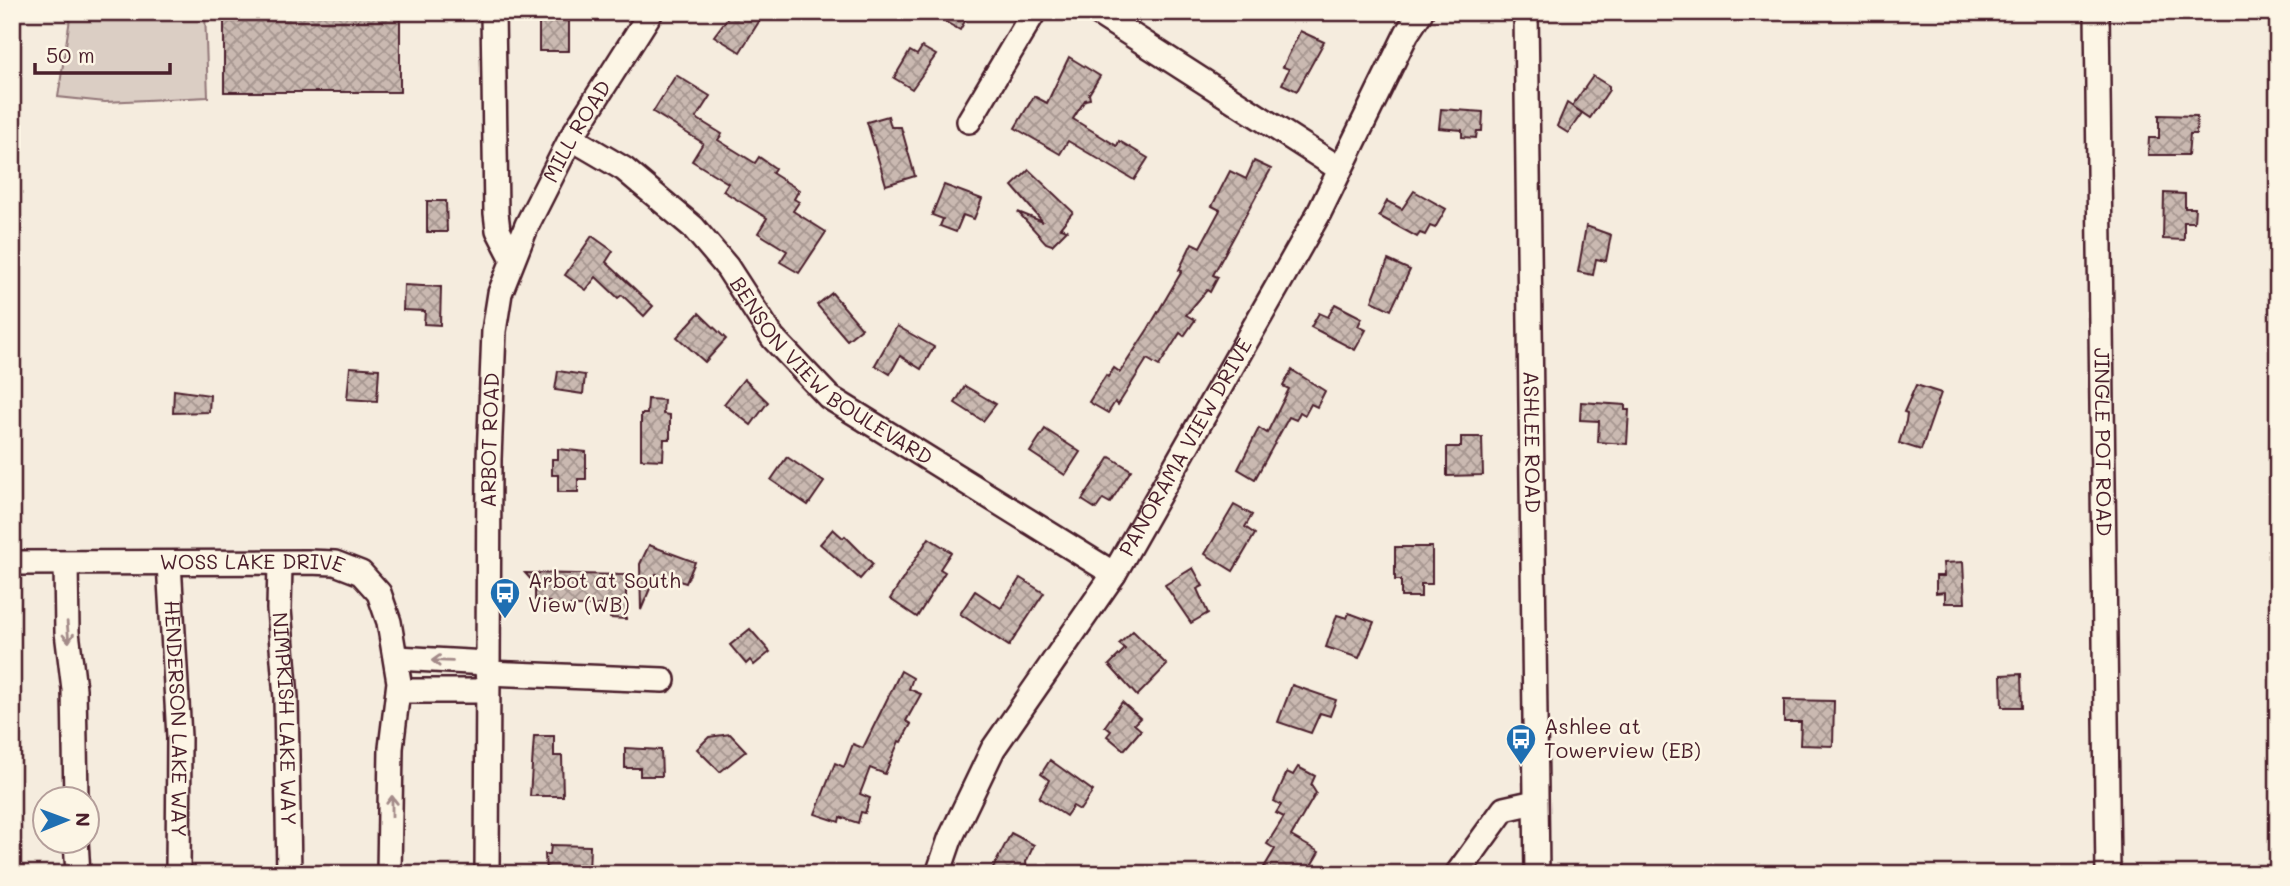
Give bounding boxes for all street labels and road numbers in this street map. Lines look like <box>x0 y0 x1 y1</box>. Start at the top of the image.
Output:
street label: MILL ROAD <box>536 74 616 186</box>
street label: BENSON VIEW BOULEVARD <box>725 271 938 470</box>
street label: PANORAMA VIEW DRIVE <box>1112 333 1257 561</box>
street label: JINGLE POT ROAD <box>2089 347 2119 536</box>
street label: ASHLEE ROAD <box>1519 371 1547 513</box>
street label: ARBOT ROAD <box>474 372 504 508</box>
street label: WOSS LAKE DRIVE <box>159 547 349 578</box>
street label: HENDERSON LAKE WAY <box>159 600 194 837</box>
street label: NIMPKISH LAKE WAY <box>267 611 303 826</box>

